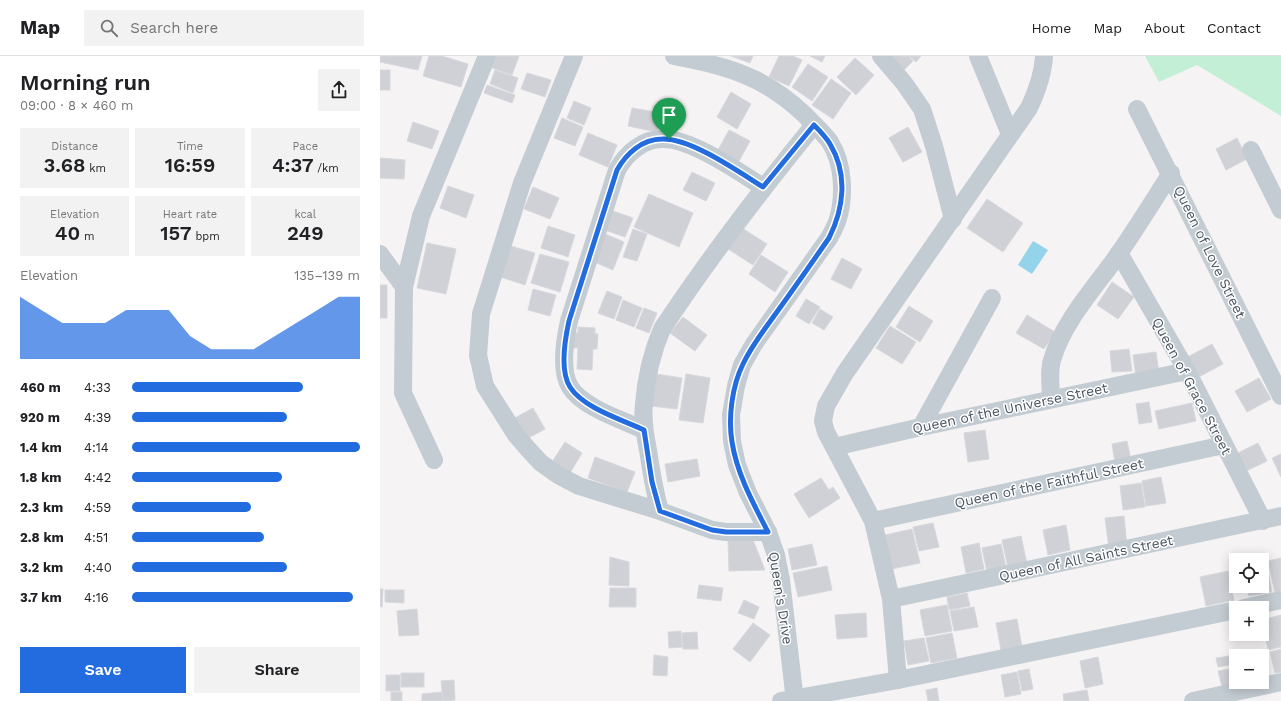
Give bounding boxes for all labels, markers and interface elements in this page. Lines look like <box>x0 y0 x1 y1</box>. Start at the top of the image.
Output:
search box <box>84 10 364 46</box>
text: Map <box>20 16 60 39</box>
icon: search <box>98 17 120 39</box>
text: Search here <box>130 19 218 37</box>
text: Home <box>1031 20 1071 36</box>
text: Map <box>1093 20 1122 36</box>
text: About <box>1144 20 1185 36</box>
text: Contact <box>1207 20 1261 36</box>
button: share <box>318 69 360 111</box>
text: Morning run <box>20 70 151 95</box>
text: 09:00 · 8 × 460 m <box>20 98 133 113</box>
pin <box>652 98 686 139</box>
icon: arrive <box>658 104 680 126</box>
text: Distance <box>51 140 98 153</box>
text: Time <box>177 140 203 153</box>
text: Pace <box>293 140 318 153</box>
text: 3.68 <box>43 153 85 177</box>
text: 16:59 <box>165 153 215 177</box>
text: 4:37 <box>272 153 314 177</box>
text: km <box>85 162 106 175</box>
text: /km <box>314 162 339 175</box>
street label: Queen of Love Street <box>1171 183 1249 321</box>
text: Elevation <box>50 208 99 221</box>
text: Heart rate <box>163 208 217 221</box>
text: kcal <box>294 208 316 221</box>
text: 40 <box>55 221 80 245</box>
text: 157 <box>160 221 192 245</box>
text: 249 <box>287 221 324 245</box>
text: m <box>80 230 94 243</box>
text: bpm <box>192 230 220 243</box>
text: Elevation <box>20 268 78 283</box>
text: 135–139 m <box>294 268 360 283</box>
street label: Queen of Grace Street <box>1149 315 1235 457</box>
street label: Queen of the Universe Street <box>911 379 1109 437</box>
text: 460 m <box>20 380 61 395</box>
text: 4:33 <box>84 380 111 395</box>
text: 920 m <box>20 410 60 425</box>
text: 4:39 <box>84 410 111 425</box>
text: 1.4 km <box>20 440 62 455</box>
text: 4:14 <box>84 440 109 455</box>
street label: Queen of the Faithful Street <box>953 455 1145 511</box>
text: 1.8 km <box>20 470 62 485</box>
text: 4:42 <box>84 470 111 485</box>
text: 2.3 km <box>20 500 63 515</box>
text: 4:59 <box>84 500 111 515</box>
text: 2.8 km <box>20 530 64 545</box>
text: 4:51 <box>84 530 108 545</box>
street label: Queen of All Saints Street <box>998 532 1175 584</box>
street label: Queen's Drive <box>766 550 796 646</box>
map controls <box>1229 553 1269 689</box>
button: locate <box>1229 553 1269 593</box>
text: 3.2 km <box>20 560 63 575</box>
text: 4:40 <box>84 560 112 575</box>
text: 3.7 km <box>20 590 62 605</box>
text: 4:16 <box>84 590 109 605</box>
button: + <box>1229 601 1269 641</box>
button: Save <box>20 647 186 693</box>
button: Share <box>194 647 360 693</box>
button: − <box>1229 649 1269 689</box>

